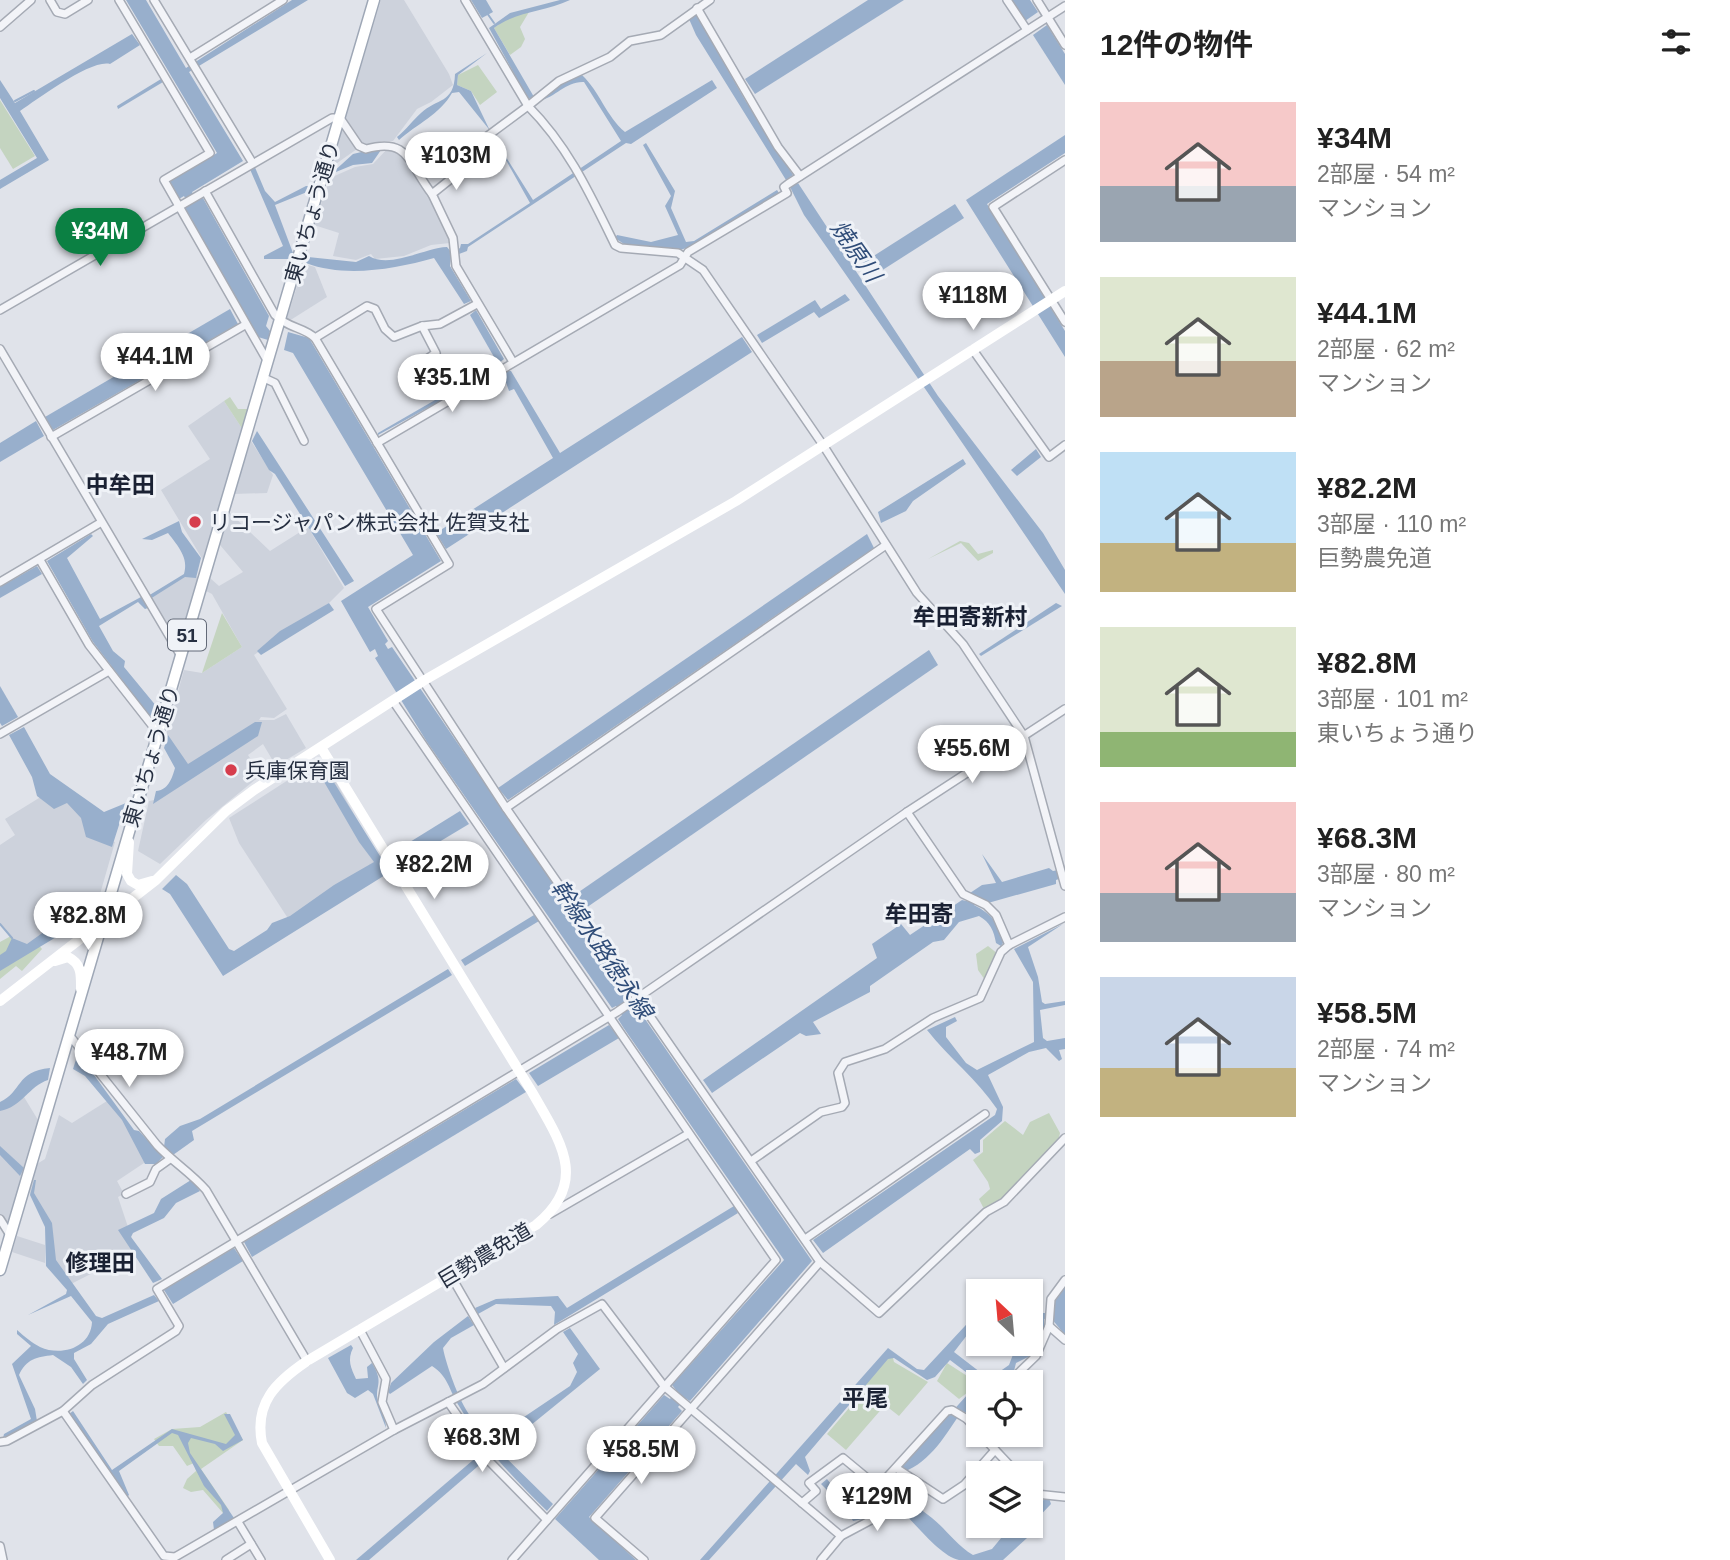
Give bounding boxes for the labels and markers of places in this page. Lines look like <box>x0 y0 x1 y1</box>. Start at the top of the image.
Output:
pin: ¥103M <box>407 132 505 192</box>
pin: ¥34M <box>59 208 141 268</box>
pin: ¥118M <box>924 272 1022 332</box>
pin: ¥44.1M <box>98 334 212 393</box>
pin: ¥35.1M <box>395 354 509 414</box>
place label: リコージャパン株式会社 佐賀支社 <box>209 511 529 534</box>
marker: リコージャパン株式会社 佐賀支社 <box>187 514 203 530</box>
pin: ¥55.6M <box>915 726 1029 785</box>
place label: 兵庫保育園 <box>245 759 350 782</box>
marker: 兵庫保育園 <box>223 762 239 778</box>
pin: ¥82.2M <box>377 842 491 901</box>
pin: ¥82.8M <box>31 892 145 952</box>
pin: ¥48.7M <box>72 1030 186 1089</box>
pin: ¥68.3M <box>425 1414 539 1474</box>
pin: ¥58.5M <box>584 1426 698 1486</box>
pin: ¥129M <box>828 1474 926 1533</box>

